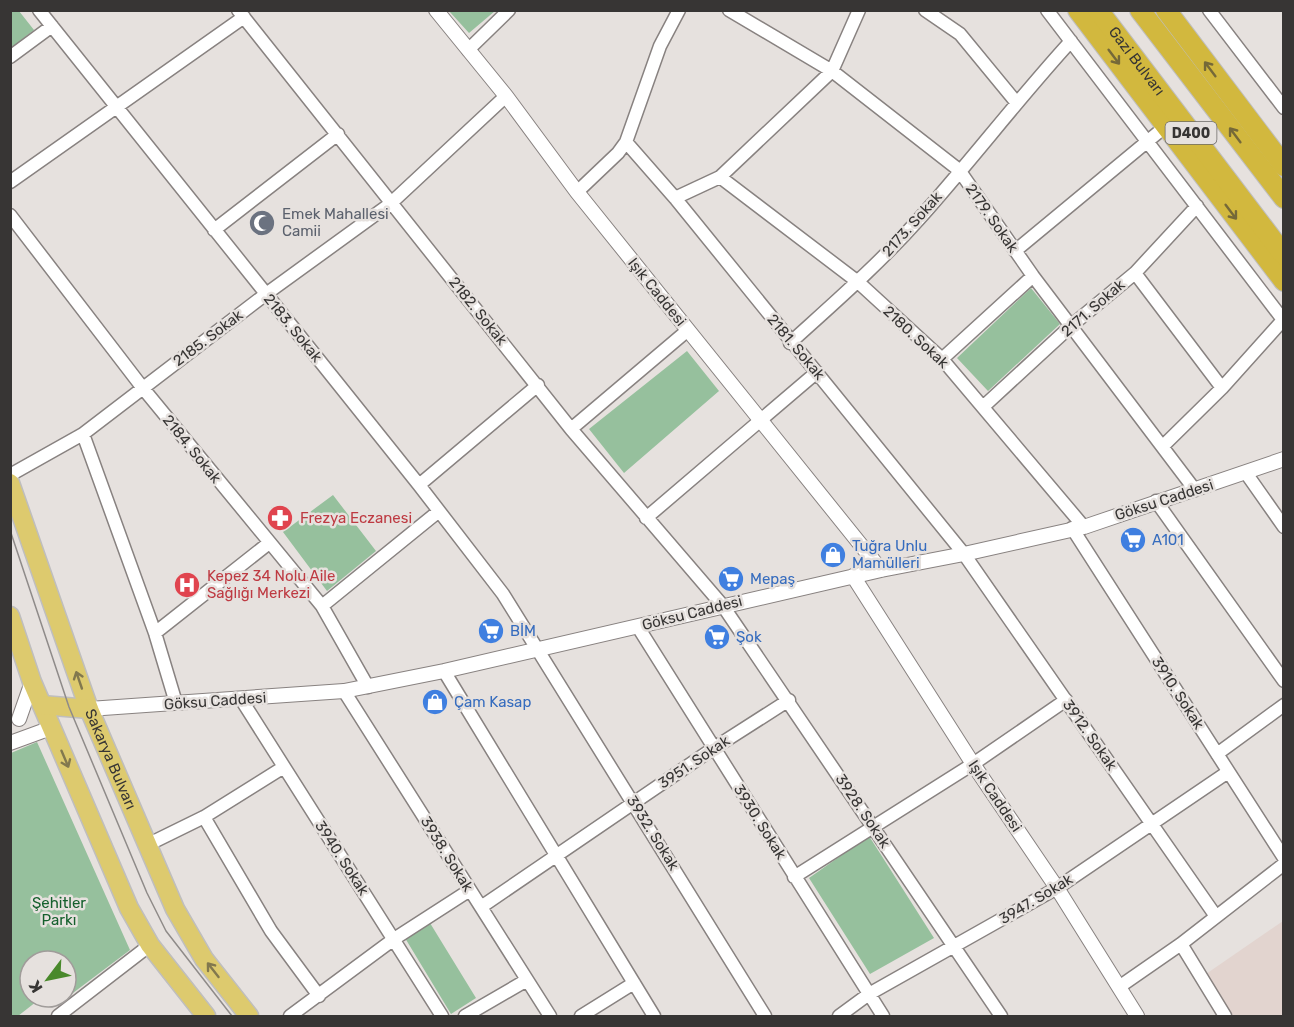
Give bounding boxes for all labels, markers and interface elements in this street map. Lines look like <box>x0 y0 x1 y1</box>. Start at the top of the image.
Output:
street label: Gazi Bulvarı <box>1105 23 1169 99</box>
one-way arrow <box>1107 49 1120 65</box>
one-way arrow <box>1204 61 1217 77</box>
road number: D400 <box>1166 122 1216 144</box>
one-way arrow <box>1229 127 1242 143</box>
street label: 2179. Sokak <box>962 180 1022 256</box>
street label: 2173. Sokak <box>878 188 946 260</box>
one-way arrow <box>1225 204 1238 220</box>
place label: Emek Mahallesi Camii <box>282 205 389 240</box>
mosque icon: Emek Mahallesi Camii <box>247 208 277 238</box>
street label: Işık Caddesi <box>624 254 690 330</box>
street label: 2182. Sokak <box>445 273 511 349</box>
street label: 2171. Sokak <box>1058 275 1129 340</box>
street label: 2183. Sokak <box>260 290 326 366</box>
street label: 2180. Sokak <box>879 302 953 372</box>
street label: 2185. Sokak <box>170 306 247 370</box>
street label: 2181. Sokak <box>763 310 829 384</box>
street label: 2184. Sokak <box>159 411 225 487</box>
street label: Göksu Caddesi <box>1112 476 1216 524</box>
pharmacy icon: Frezya Eczanesi <box>265 503 295 533</box>
place label: Frezya Eczanesi <box>300 509 412 527</box>
supermarket icon: A101 <box>1118 525 1148 555</box>
place label: A101 <box>1152 531 1184 549</box>
place label: Tuğra Unlu Mamülleri <box>852 537 927 572</box>
shop icon: Tuğra Unlu Mamülleri <box>818 540 848 570</box>
supermarket icon: Mepaş <box>716 564 746 594</box>
place label: Kepez 34 Nolu Aile Sağlığı Merkezi <box>207 567 335 602</box>
hospital icon: Kepez 34 Nolu Aile Sağlığı Merkezi <box>172 570 202 600</box>
place label: Mepaş <box>750 570 796 588</box>
street label: Göksu Caddesi <box>640 592 744 634</box>
supermarket icon: BİM <box>476 616 506 646</box>
place label: BİM <box>510 622 536 640</box>
supermarket icon: Şok <box>702 622 732 652</box>
place label: Şok <box>736 628 762 646</box>
street label: 3910. Sokak <box>1148 653 1208 733</box>
one-way arrow <box>72 671 83 690</box>
shop icon: Çam Kasap <box>420 687 450 717</box>
street label: Göksu Caddesi <box>163 688 267 714</box>
place label: Çam Kasap <box>454 693 531 711</box>
street label: 3912. Sokak <box>1059 696 1121 774</box>
street label: Sakarya Bulvarı <box>81 706 140 812</box>
street label: 3951. Sokak <box>655 731 733 792</box>
one-way arrow <box>60 749 71 768</box>
street label: Işık Caddesi <box>964 757 1026 835</box>
street label: 3928. Sokak <box>832 771 894 852</box>
street label: 3930. Sokak <box>730 781 790 863</box>
street label: 3932. Sokak <box>623 792 683 874</box>
street label: 3938. Sokak <box>417 813 477 895</box>
street label: 3940. Sokak <box>311 817 373 899</box>
street label: 3947. Sokak <box>996 870 1076 928</box>
park label: Şehitler Parkı <box>32 894 86 929</box>
north arrow <box>18 949 78 1009</box>
one-way arrow <box>207 963 220 979</box>
text: K <box>25 977 47 996</box>

